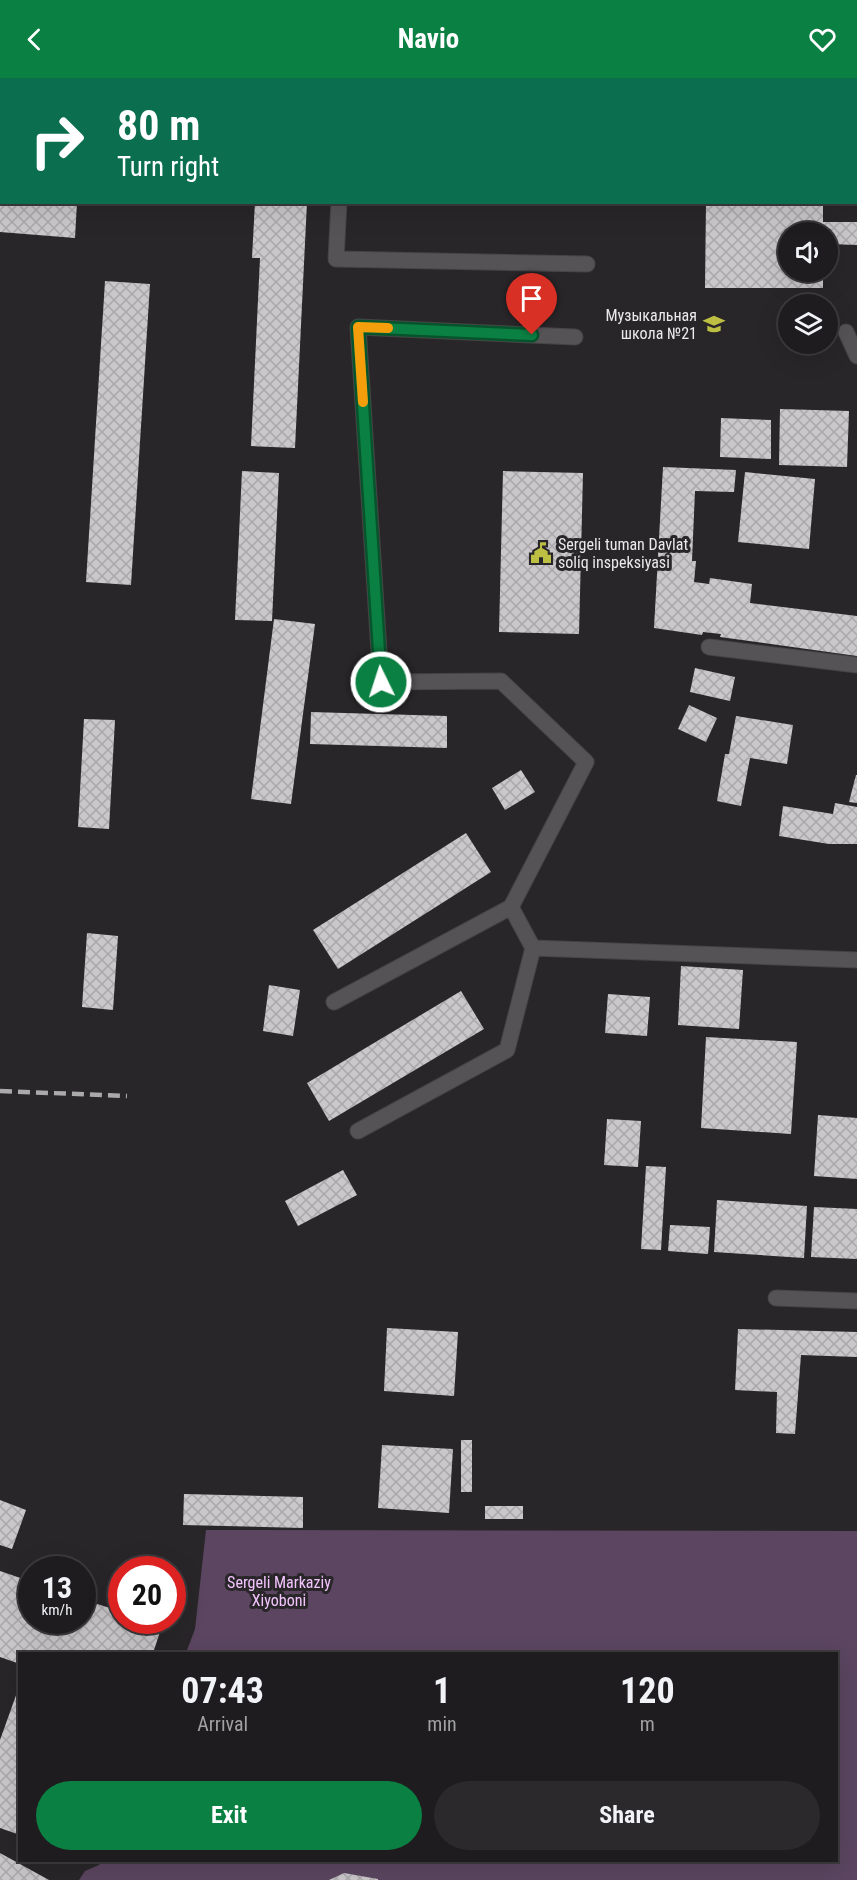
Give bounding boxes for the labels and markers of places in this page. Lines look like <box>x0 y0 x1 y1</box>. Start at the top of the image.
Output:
pin <box>506 273 557 335</box>
place label: Музыкальная школа №21 <box>606 306 697 343</box>
school or university icon: Музыкальная школа №21 <box>702 312 726 336</box>
place label: Sergeli tuman Davlat soliq inspeksiyasi <box>558 535 688 572</box>
public building icon: Sergeli tuman Davlat soliq inspeksiyasi <box>529 541 553 565</box>

